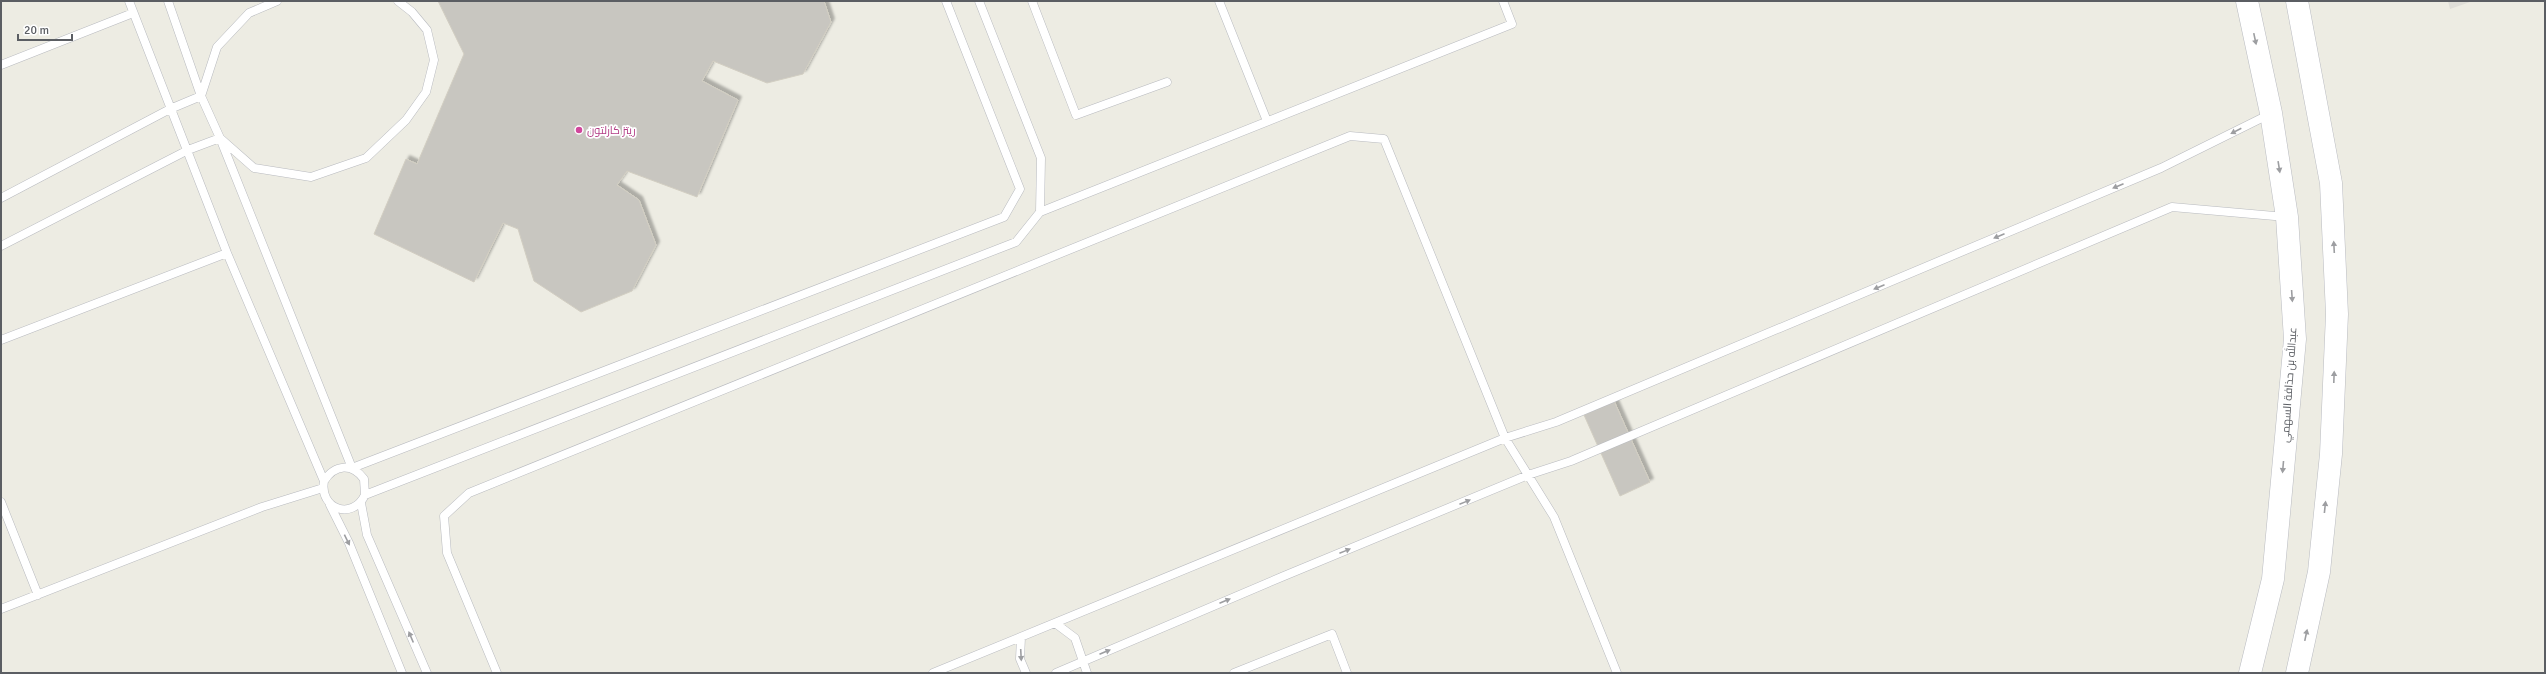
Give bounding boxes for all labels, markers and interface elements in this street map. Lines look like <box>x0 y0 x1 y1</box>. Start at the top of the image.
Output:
scale bar <box>18 16 72 42</box>
text: 20 m <box>24 23 49 38</box>
one-way arrow <box>2253 33 2259 45</box>
place label: ريتز كارلتون <box>587 124 636 137</box>
marker: ريتز كارلتون <box>574 125 584 135</box>
one-way arrow <box>2230 128 2242 134</box>
one-way arrow <box>2276 161 2282 173</box>
one-way arrow <box>2113 183 2124 189</box>
one-way arrow <box>1992 234 2004 240</box>
one-way arrow <box>2330 241 2337 253</box>
one-way arrow <box>1872 284 1884 290</box>
one-way arrow <box>2289 290 2296 302</box>
street label: عبدالله بن حذافة السهمي <box>2276 327 2302 443</box>
one-way arrow <box>2331 370 2337 383</box>
one-way arrow <box>2280 461 2287 473</box>
one-way arrow <box>1459 498 1471 504</box>
one-way arrow <box>2322 501 2329 513</box>
one-way arrow <box>344 534 350 546</box>
one-way arrow <box>1339 548 1350 554</box>
one-way arrow <box>1219 598 1231 604</box>
one-way arrow <box>2303 629 2309 641</box>
one-way arrow <box>408 632 414 643</box>
one-way arrow <box>1018 649 1024 662</box>
one-way arrow <box>1100 649 1111 655</box>

